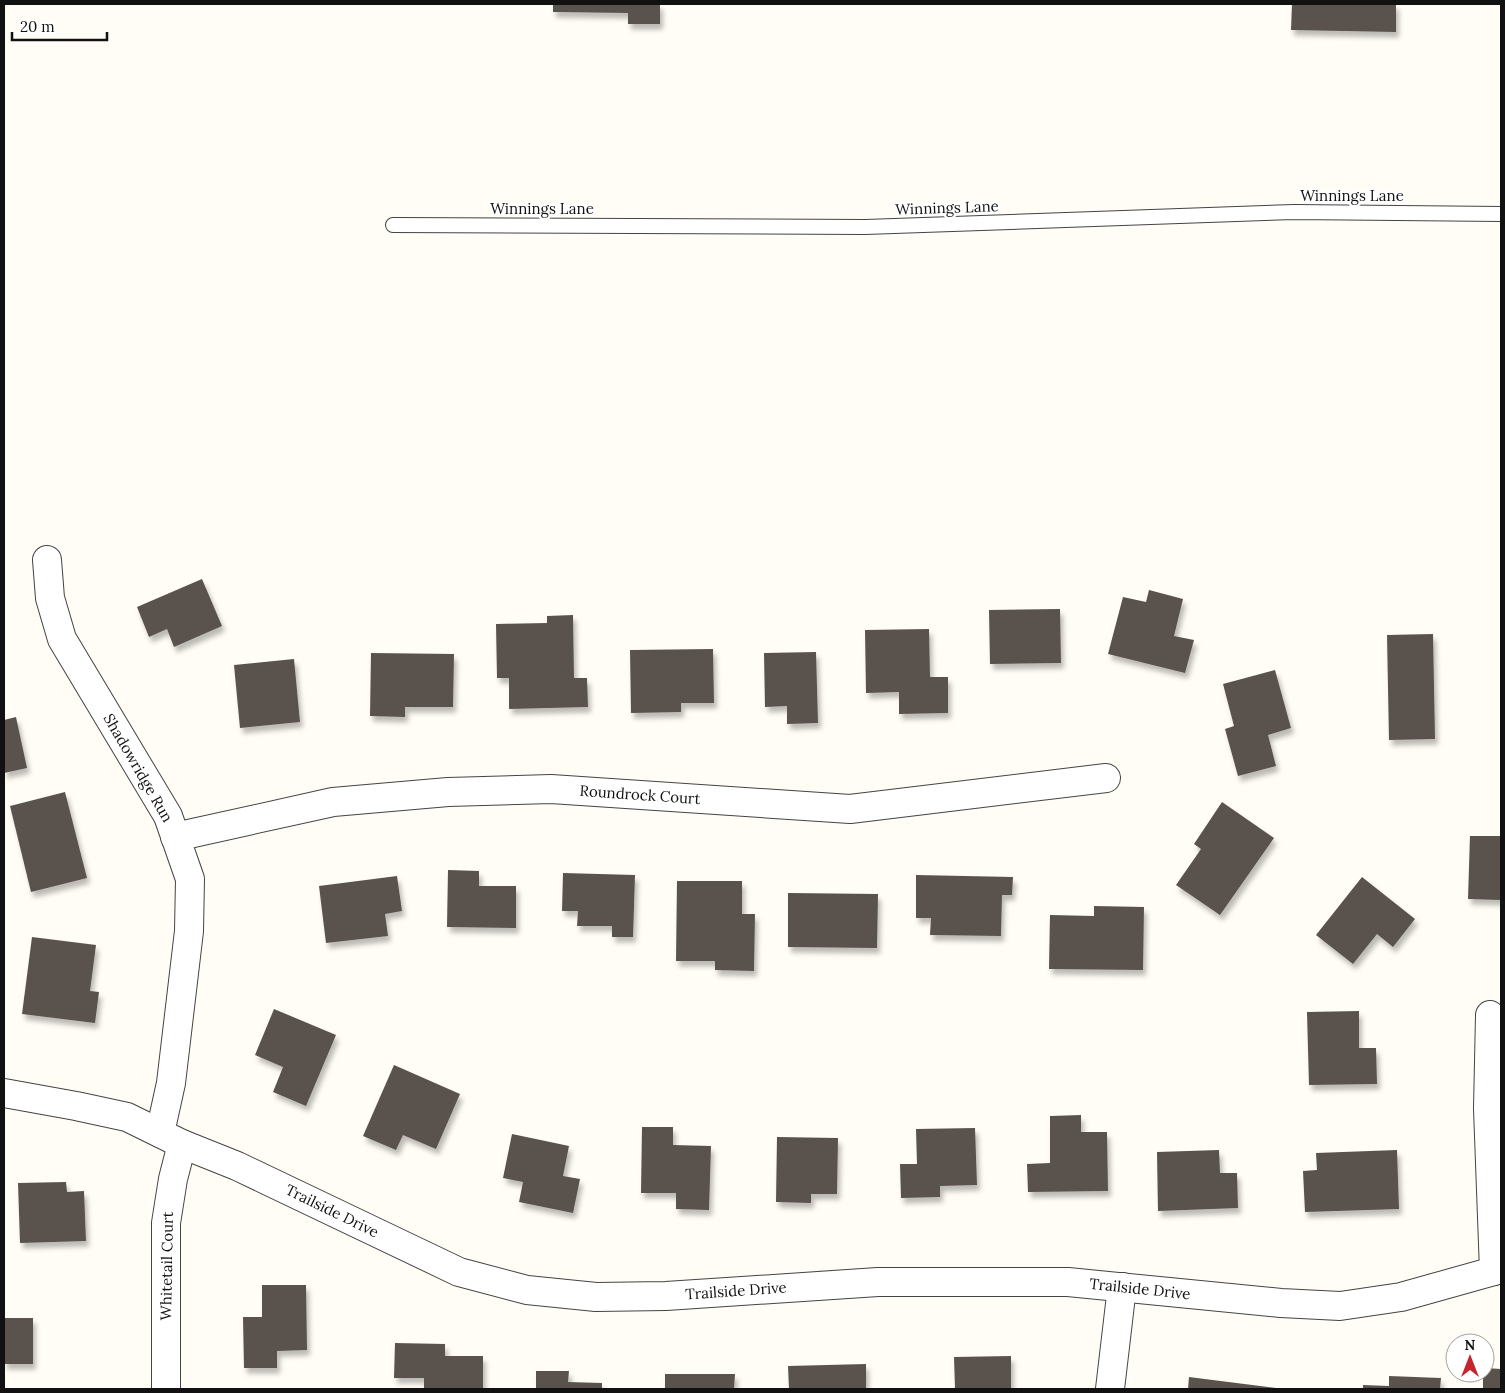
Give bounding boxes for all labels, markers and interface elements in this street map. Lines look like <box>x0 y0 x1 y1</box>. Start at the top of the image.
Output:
scale bar <box>12 10 108 42</box>
text: 20 m <box>20 17 55 36</box>
street label: Winnings Lane <box>1300 186 1404 205</box>
street label: Winnings Lane <box>895 196 999 219</box>
street label: Winnings Lane <box>490 199 594 218</box>
street label: Shadowridge Run <box>100 710 177 825</box>
street label: Roundrock Court <box>579 781 701 808</box>
street label: Trailside Drive <box>282 1180 382 1241</box>
street label: Whitetail Court <box>156 1211 177 1321</box>
street label: Trailside Drive <box>1089 1274 1192 1303</box>
street label: Trailside Drive <box>685 1277 787 1304</box>
north arrow <box>1445 1333 1495 1383</box>
text: N <box>1465 1336 1476 1354</box>

